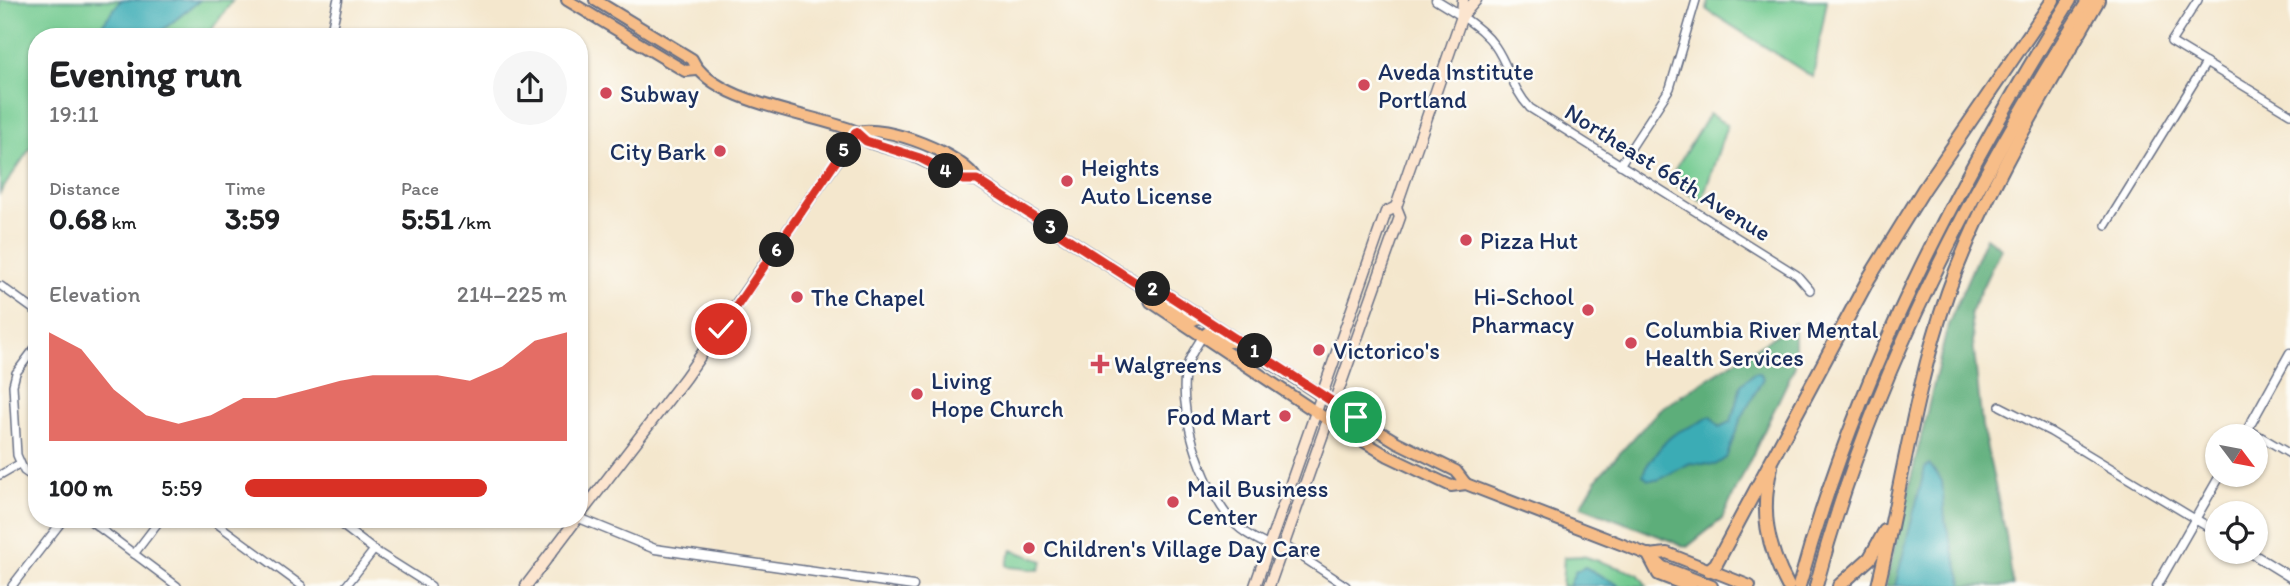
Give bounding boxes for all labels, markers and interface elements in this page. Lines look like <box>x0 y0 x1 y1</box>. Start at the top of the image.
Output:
text: Evening run <box>49 51 242 97</box>
button: share <box>493 51 567 125</box>
place label: Aveda Institute Portland <box>1378 57 1534 114</box>
marker: Aveda Institute Portland <box>1356 77 1372 93</box>
place label: Subway <box>620 79 699 108</box>
marker: Subway <box>598 85 614 101</box>
street label: Northeast 66th Avenue <box>1560 97 1776 247</box>
text: 19:11 <box>49 100 99 128</box>
pin: 5 <box>826 132 862 168</box>
place label: City Bark <box>610 137 707 166</box>
text: 5 <box>839 138 848 161</box>
marker: City Bark <box>712 143 728 159</box>
place label: Heights Auto License <box>1081 153 1212 210</box>
pin: 4 <box>928 154 964 188</box>
text: 4 <box>940 159 951 182</box>
marker: Heights Auto License <box>1059 173 1075 189</box>
text: Distance <box>49 177 120 200</box>
text: Time <box>225 177 266 200</box>
text: Pace <box>401 177 439 200</box>
text: 0.68 <box>49 200 107 237</box>
text: 3:59 <box>225 200 280 237</box>
text: 5:51 <box>401 200 454 237</box>
pin: 3 <box>1034 210 1068 244</box>
text: km <box>107 211 137 234</box>
text: /km <box>454 211 491 234</box>
text: 3 <box>1045 215 1056 238</box>
place label: Pizza Hut <box>1480 226 1578 255</box>
pin: 6 <box>760 232 794 268</box>
marker: Pizza Hut <box>1458 232 1474 248</box>
text: 6 <box>771 238 782 261</box>
pin: 2 <box>1136 272 1170 306</box>
text: 2 <box>1148 277 1158 300</box>
text: Elevation <box>49 280 140 308</box>
text: 214–225 m <box>457 280 567 308</box>
place label: Hi-School Pharmacy <box>1471 282 1574 339</box>
place label: The Chapel <box>811 283 925 312</box>
marker: The Chapel <box>789 289 805 305</box>
pin <box>691 299 751 359</box>
marker: Hi-School Pharmacy <box>1580 302 1596 318</box>
icon: check <box>702 310 740 348</box>
place label: Columbia River Mental Health Services <box>1645 315 1879 372</box>
pin: 1 <box>1238 334 1272 368</box>
marker: Columbia River Mental Health Services <box>1623 335 1639 351</box>
place label: Victorico's <box>1333 336 1440 365</box>
text: 1 <box>1250 339 1259 362</box>
marker: Victorico's <box>1311 342 1327 358</box>
place label: Walgreens <box>1114 350 1222 379</box>
marker: Walgreens <box>1092 356 1108 372</box>
place label: Living Hope Church <box>931 366 1063 423</box>
marker: Living Hope Church <box>909 386 925 402</box>
pin <box>1326 387 1386 447</box>
icon: arrive <box>1337 398 1375 436</box>
place label: Food Mart <box>1166 402 1271 431</box>
marker: Food Mart <box>1277 408 1293 424</box>
north arrow <box>2205 424 2268 486</box>
map controls <box>2205 424 2268 564</box>
text: 100 m <box>49 474 113 502</box>
text: 5:59 <box>161 474 203 502</box>
place label: Mail Business Center <box>1187 474 1328 531</box>
marker: Mail Business Center <box>1165 494 1181 510</box>
button: locate <box>2205 501 2268 564</box>
place label: Children's Village Day Care <box>1043 534 1321 563</box>
marker: Children's Village Day Care <box>1021 540 1037 556</box>

